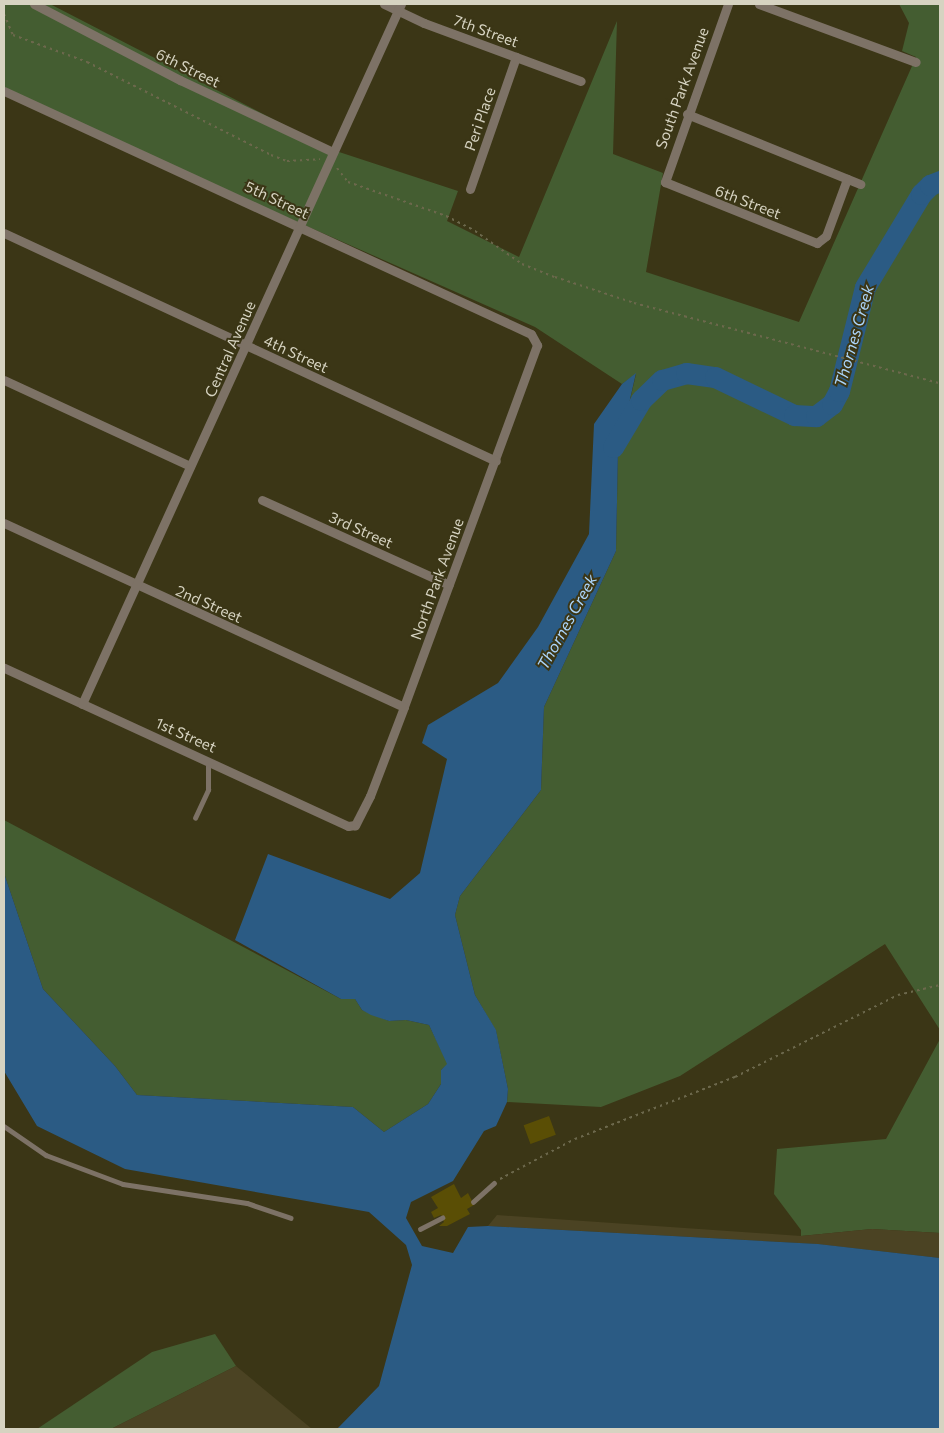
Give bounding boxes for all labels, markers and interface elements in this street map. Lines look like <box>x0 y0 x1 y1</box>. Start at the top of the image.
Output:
street label: 7th Street <box>451 11 521 51</box>
street label: South Park Avenue <box>652 25 712 151</box>
street label: 6th Street <box>153 45 223 91</box>
street label: Peri Place <box>461 85 499 153</box>
street label: 5th Street <box>242 177 312 223</box>
street label: 6th Street <box>713 181 783 223</box>
water label: Thornes Creek <box>830 282 878 390</box>
street label: Central Avenue <box>201 298 259 400</box>
street label: 4th Street <box>261 331 331 377</box>
street label: 3rd Street <box>326 508 396 552</box>
street label: North Park Avenue <box>407 516 467 642</box>
water label: Thornes Creek <box>533 571 601 673</box>
street label: 2nd Street <box>173 581 245 627</box>
street label: 1st Street <box>153 714 219 756</box>

